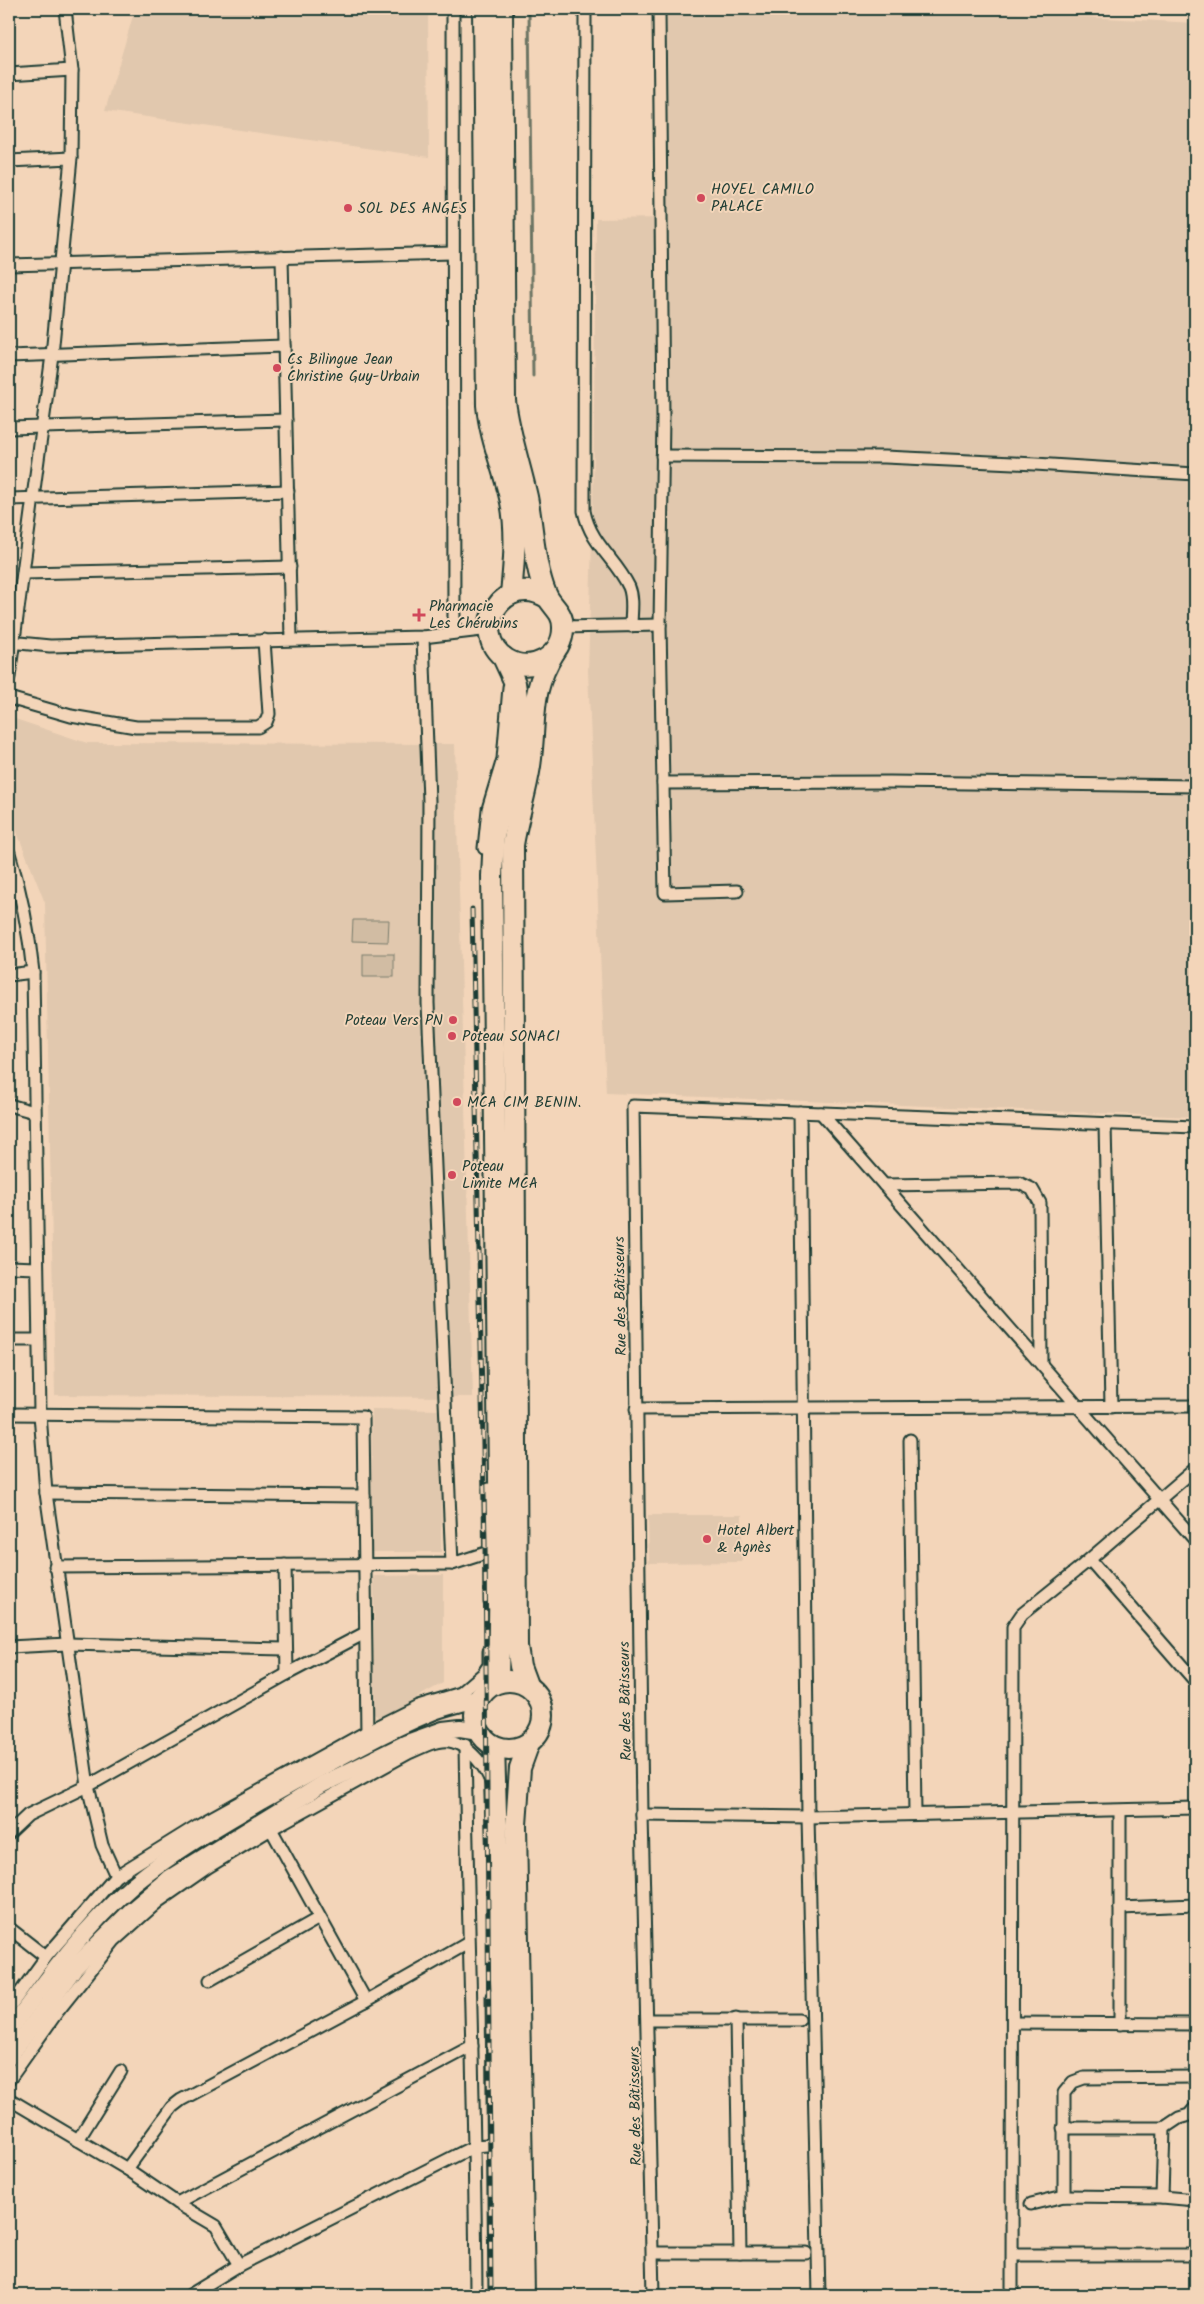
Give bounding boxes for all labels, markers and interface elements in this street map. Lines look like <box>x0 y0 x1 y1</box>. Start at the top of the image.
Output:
place label: HOYEL CAMILO PALACE <box>711 178 814 219</box>
marker: HOYEL CAMILO PALACE <box>695 192 707 204</box>
place label: SOL DES ANGES <box>358 197 467 221</box>
marker: SOL DES ANGES <box>342 202 354 214</box>
place label: Cs Bilingue Jean Christine Guy-Urbain <box>287 348 420 389</box>
marker: Cs Bilingue Jean Christine Guy-Urbain <box>271 362 283 374</box>
place label: Pharmacie Les Chérubins <box>429 595 519 636</box>
marker: Pharmacie Les Chérubins <box>413 609 425 621</box>
place label: Poteau Vers PN <box>345 1009 443 1033</box>
marker: Poteau Vers PN <box>447 1014 459 1026</box>
place label: Poteau SONACI <box>462 1025 560 1049</box>
marker: Poteau SONACI <box>446 1030 458 1042</box>
place label: MCA CIM BENIN. <box>467 1091 581 1115</box>
marker: MCA CIM BENIN. <box>451 1096 463 1108</box>
place label: Poteau Limite MCA <box>462 1155 538 1196</box>
marker: Poteau Limite MCA <box>446 1169 458 1181</box>
street label: Rue des Bâtisseurs <box>608 1235 634 1356</box>
place label: Hotel Albert & Agnès <box>717 1519 794 1560</box>
marker: Hotel Albert & Agnès <box>701 1533 713 1545</box>
street label: Rue des Bâtisseurs <box>613 1640 639 1761</box>
street label: Rue des Bâtisseurs <box>623 2045 649 2166</box>

